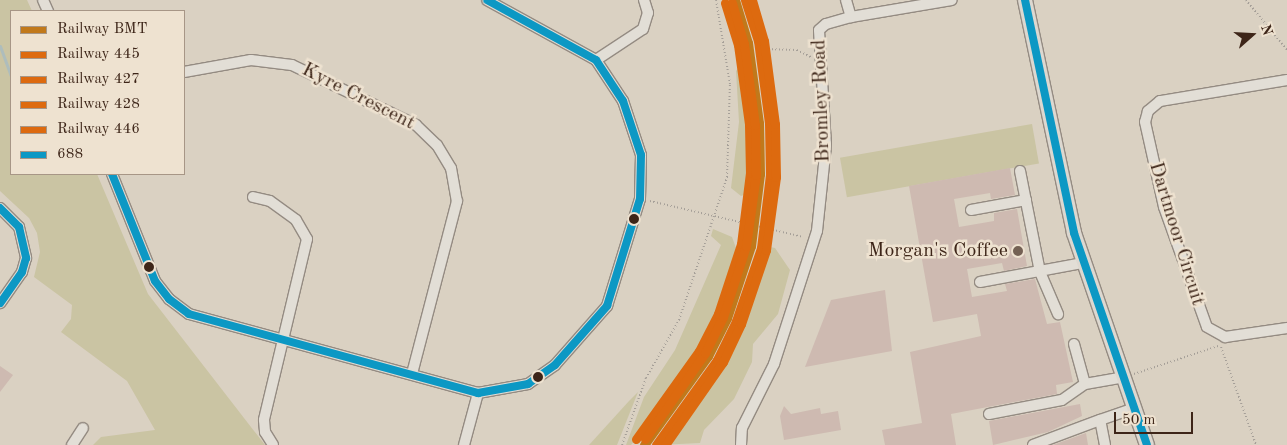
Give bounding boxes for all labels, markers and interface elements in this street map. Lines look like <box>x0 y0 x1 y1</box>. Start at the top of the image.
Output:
legend <box>10 10 185 175</box>
north arrow <box>1227 10 1277 60</box>
text: Railway BMT <box>57 22 147 37</box>
text: N <box>1258 23 1275 37</box>
street label: Bromley Road <box>808 39 836 163</box>
text: Railway 445 <box>57 47 140 62</box>
street label: Kyre Crescent <box>297 58 419 136</box>
text: Railway 427 <box>57 72 140 87</box>
text: Railway 428 <box>57 97 140 112</box>
text: Railway 446 <box>57 122 140 137</box>
text: 688 <box>57 147 83 162</box>
street label: Dartmoor Circuit <box>1143 159 1209 309</box>
unlabelled marker <box>629 214 639 224</box>
place label: Morgan's Coffee <box>868 239 1008 263</box>
marker: Morgan's Coffee <box>1012 245 1024 257</box>
unlabelled marker <box>144 262 154 272</box>
unlabelled marker <box>533 372 543 382</box>
scale bar <box>1117 402 1196 434</box>
text: 50 m <box>1122 413 1156 428</box>

